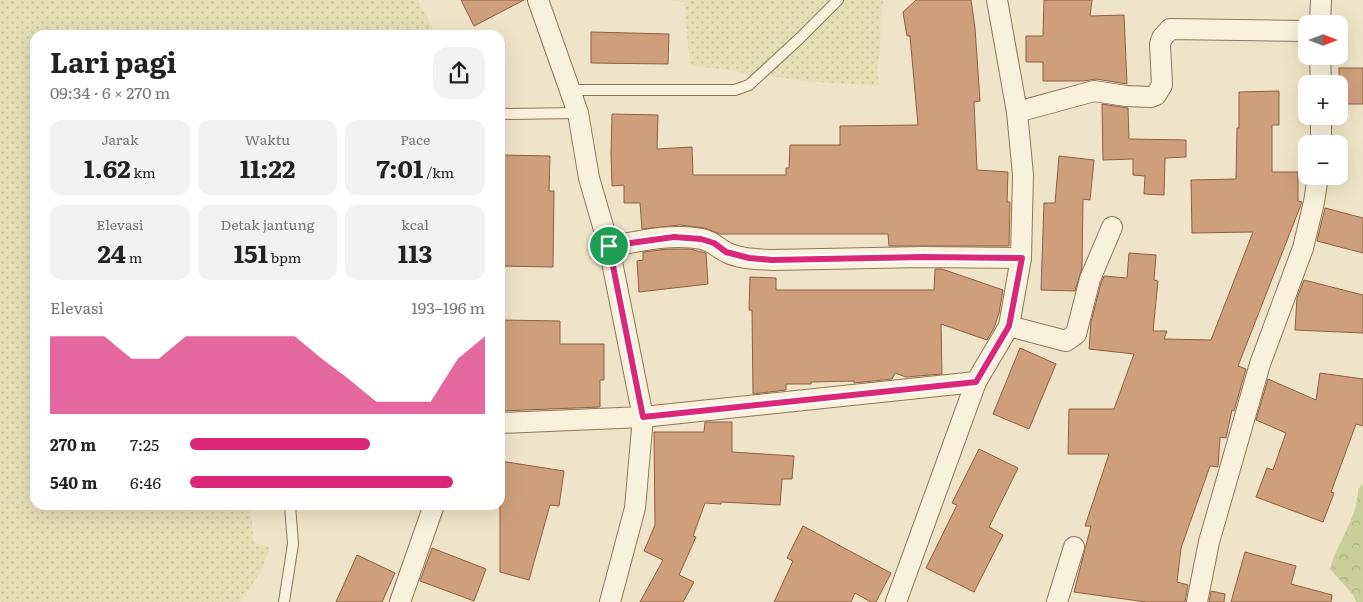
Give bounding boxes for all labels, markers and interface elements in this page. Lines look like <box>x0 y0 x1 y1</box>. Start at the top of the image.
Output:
north arrow <box>1298 15 1348 65</box>
map controls <box>1298 15 1348 185</box>
text: Lari pagi <box>50 40 177 82</box>
button: share <box>433 47 485 99</box>
button: + <box>1298 75 1348 125</box>
text: 09:34 · 6 × 270 m <box>50 80 170 104</box>
text: Jarak <box>101 129 139 149</box>
text: Waktu <box>245 129 290 149</box>
text: Pace <box>400 129 430 149</box>
button: − <box>1298 135 1348 185</box>
text: 1.62 <box>84 149 131 186</box>
text: 11:22 <box>240 149 295 186</box>
text: 7:01 <box>376 149 423 186</box>
text: km <box>131 162 156 182</box>
text: /km <box>423 162 454 182</box>
text: Elevasi <box>96 214 143 234</box>
text: Detak jantung <box>220 214 314 234</box>
text: kcal <box>401 214 429 234</box>
pin <box>588 225 630 267</box>
icon: arrive <box>595 232 623 260</box>
text: 24 <box>97 234 126 271</box>
text: 151 <box>234 234 268 271</box>
text: 113 <box>398 234 432 271</box>
text: m <box>126 247 142 267</box>
text: bpm <box>268 247 301 267</box>
text: Elevasi <box>50 295 104 319</box>
text: 193–196 m <box>411 295 485 319</box>
text: 270 m <box>50 432 96 456</box>
text: 7:25 <box>130 432 159 456</box>
text: 540 m <box>50 470 97 494</box>
text: 6:46 <box>130 470 161 494</box>

